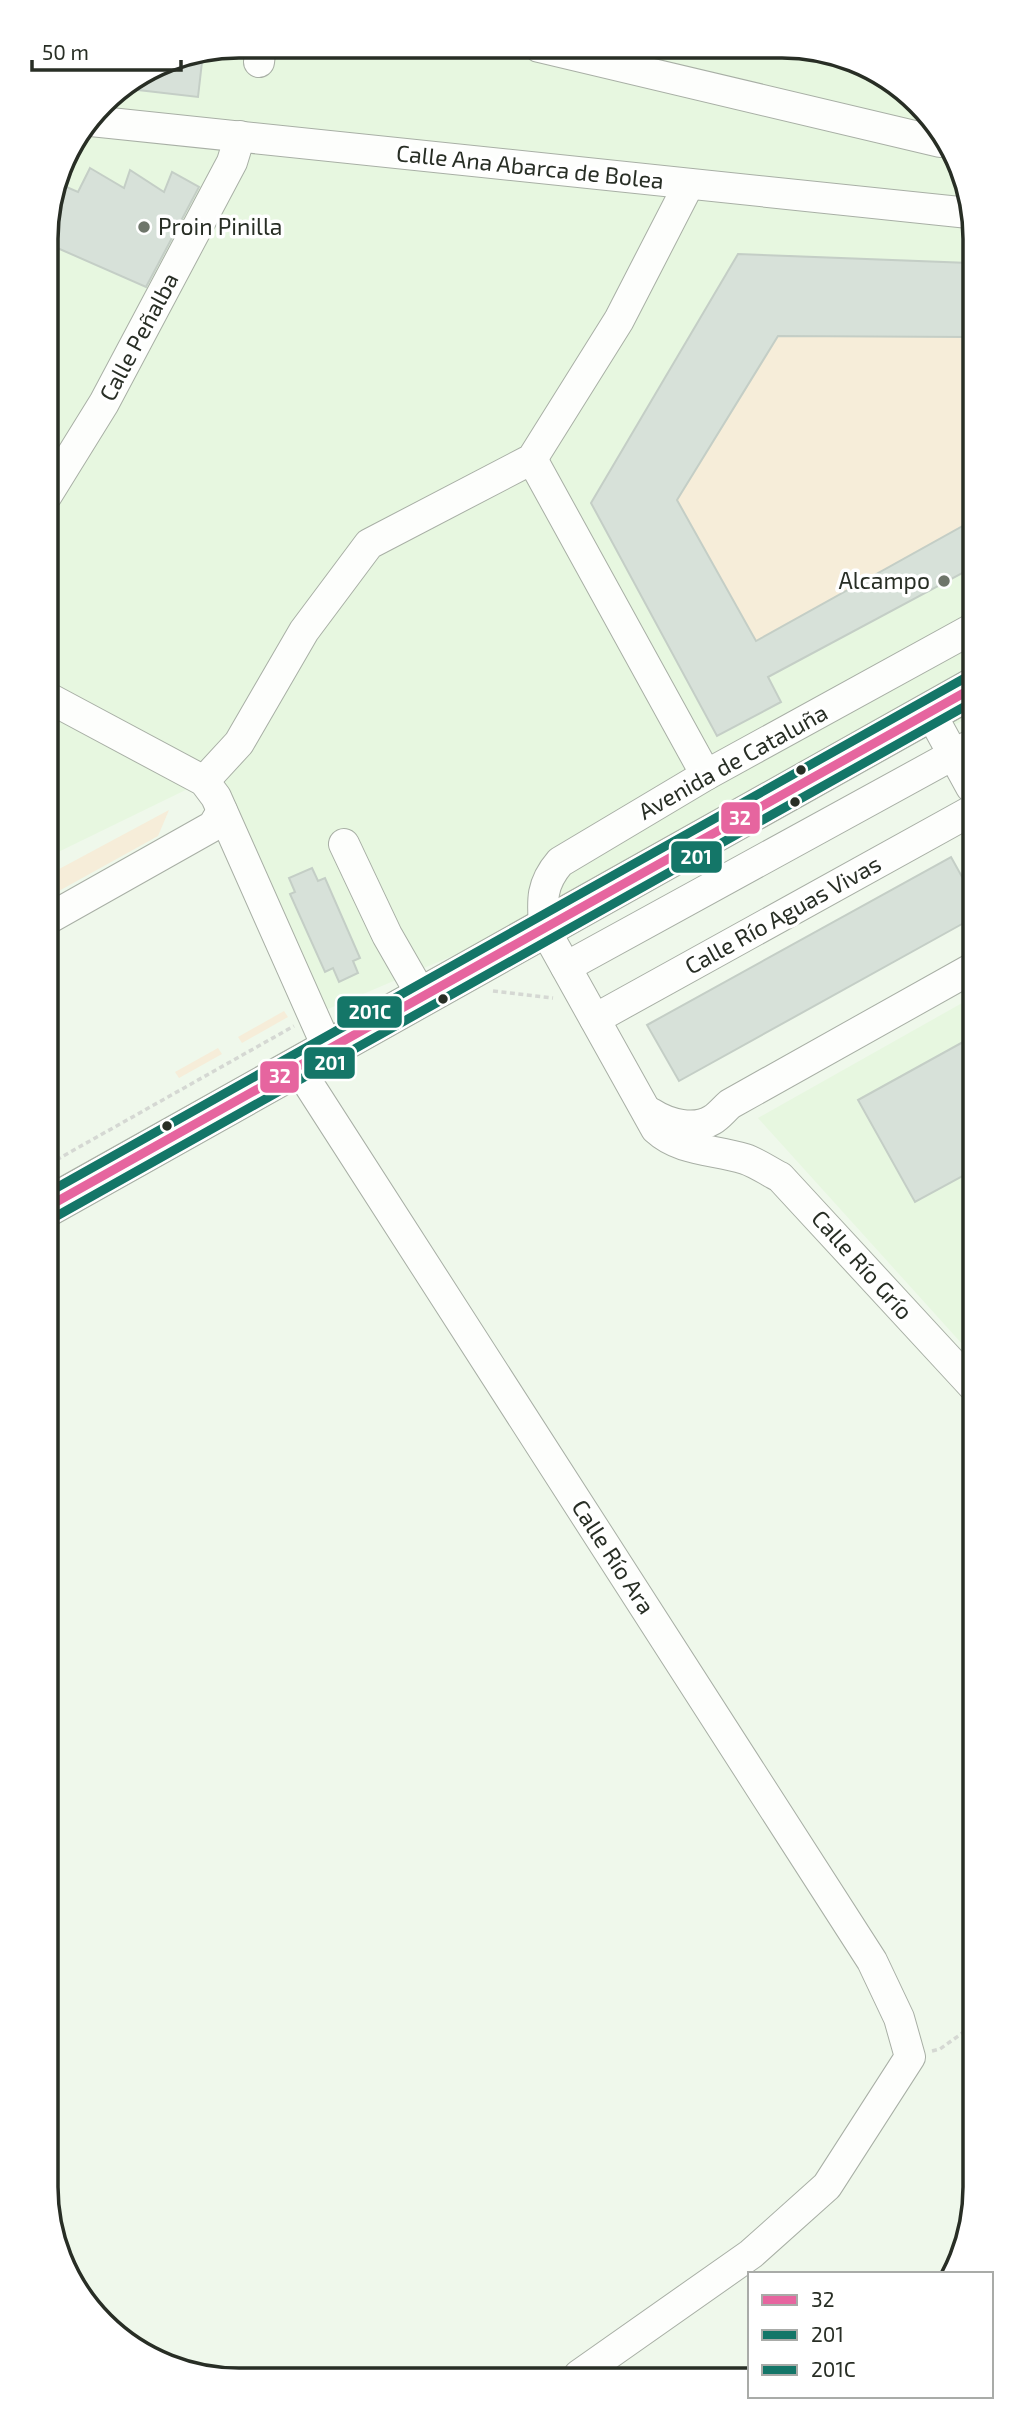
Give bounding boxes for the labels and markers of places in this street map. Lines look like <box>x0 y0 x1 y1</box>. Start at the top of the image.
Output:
place label: Proin Pinilla <box>158 212 282 240</box>
marker: Proin Pinilla <box>136 219 152 235</box>
place label: Alcampo <box>838 566 930 594</box>
marker: Alcampo <box>936 573 952 589</box>
unlabelled marker <box>794 763 808 777</box>
unlabelled marker <box>788 795 802 809</box>
unlabelled marker <box>436 992 450 1006</box>
unlabelled marker <box>160 1119 174 1133</box>

